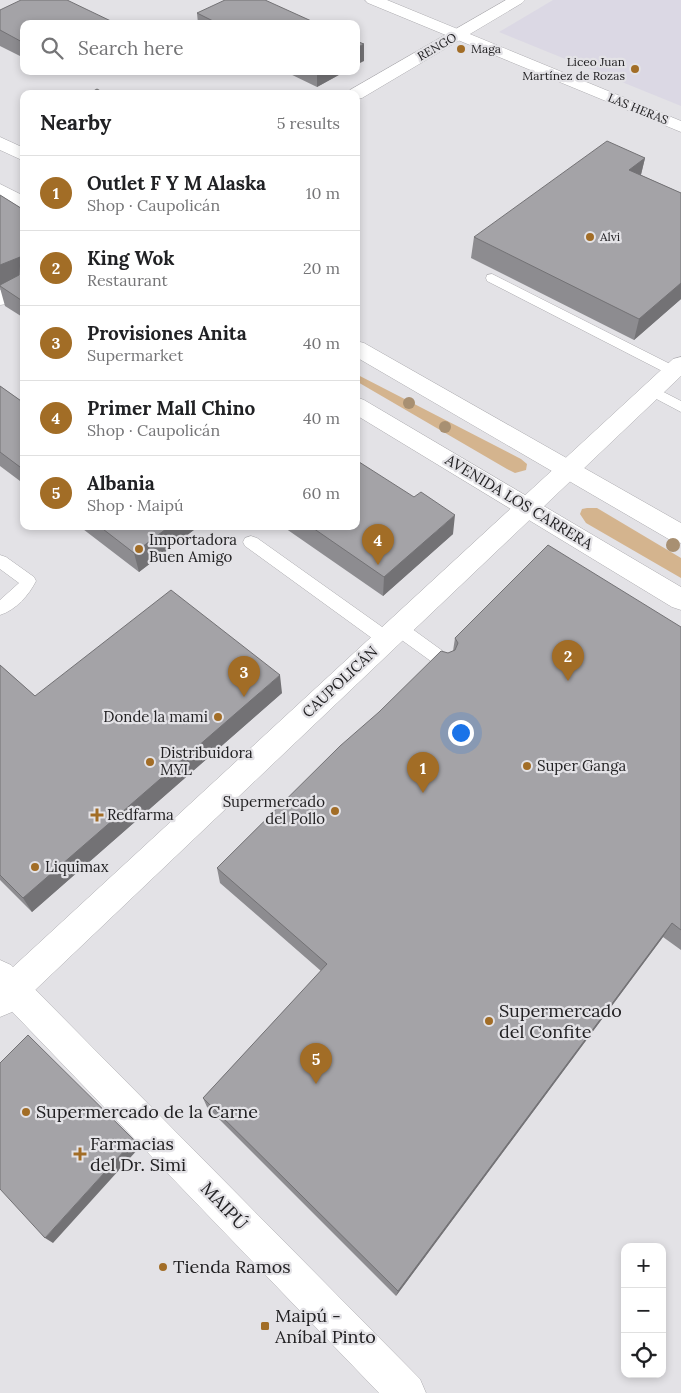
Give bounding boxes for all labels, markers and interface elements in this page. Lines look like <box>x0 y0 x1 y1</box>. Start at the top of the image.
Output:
search box <box>20 20 360 75</box>
street label: RENGO <box>415 29 459 64</box>
icon: search <box>38 34 66 62</box>
text: Search here <box>78 36 184 60</box>
place label: Maga <box>471 41 501 56</box>
marker: Maga <box>455 43 467 55</box>
place label: Liceo Juan Martínez de Rozas <box>522 54 625 83</box>
marker: Liceo Juan Martínez de Rozas <box>629 63 641 75</box>
street label: LAS HERAS <box>606 90 671 128</box>
text: Nearby <box>40 109 111 136</box>
text: 5 results <box>277 113 340 133</box>
text: Outlet F Y M Alaska <box>87 171 266 195</box>
text: 1 <box>53 183 59 203</box>
text: 10 m <box>306 183 340 203</box>
text: Shop · Caupolicán <box>87 195 220 215</box>
place label: Alvi <box>599 229 620 244</box>
marker: Alvi <box>584 231 596 243</box>
text: King Wok <box>87 246 174 270</box>
text: 2 <box>52 258 60 278</box>
text: 20 m <box>303 258 340 278</box>
text: Restaurant <box>87 270 168 290</box>
text: Provisiones Anita <box>87 321 247 345</box>
text: 3 <box>52 333 60 353</box>
text: 40 m <box>303 333 340 353</box>
text: Supermarket <box>87 345 183 365</box>
text: Primer Mall Chino <box>87 396 255 420</box>
text: 4 <box>52 408 60 428</box>
text: 40 m <box>303 408 340 428</box>
text: Shop · Caupolicán <box>87 420 220 440</box>
street label: AVENIDA LOS CARRERA <box>441 449 597 554</box>
text: Albania <box>87 471 155 495</box>
text: 5 <box>52 483 60 503</box>
text: 60 m <box>302 483 340 503</box>
text: Shop · Maipú <box>87 495 184 515</box>
pin: 4 <box>362 524 394 565</box>
place label: Importadora Buen Amigo <box>149 530 237 566</box>
marker: Importadora Buen Amigo <box>133 543 145 555</box>
pin: 2 <box>552 640 584 681</box>
street label: CAUPOLICÁN <box>298 642 381 721</box>
pin: 3 <box>228 656 260 697</box>
place label: Donde la mami <box>103 707 208 726</box>
marker: Donde la mami <box>212 711 224 723</box>
your location <box>448 720 474 746</box>
place label: Distribuidora MYL <box>160 743 253 779</box>
pin: 1 <box>407 752 439 793</box>
marker: Distribuidora MYL <box>144 756 156 768</box>
place label: Super Ganga <box>537 756 626 775</box>
marker: Super Ganga <box>521 760 533 772</box>
place label: Supermercado del Pollo <box>223 792 325 828</box>
place label: Redfarma <box>107 805 174 824</box>
marker: Supermercado del Pollo <box>329 805 341 817</box>
marker: Redfarma <box>91 809 103 821</box>
place label: Liquimax <box>45 857 109 876</box>
marker: Liquimax <box>29 861 41 873</box>
place label: Supermercado del Confite <box>499 999 622 1043</box>
marker: Supermercado del Confite <box>483 1015 495 1027</box>
pin: 5 <box>300 1043 332 1084</box>
place label: Supermercado de la Carne <box>36 1100 258 1123</box>
marker: Supermercado de la Carne <box>20 1106 32 1118</box>
place label: Farmacias del Dr. Simi <box>90 1132 186 1176</box>
marker: Farmacias del Dr. Simi <box>74 1148 86 1160</box>
street label: MAIPÚ <box>196 1177 253 1235</box>
map controls <box>621 1243 666 1378</box>
button: + <box>621 1243 666 1288</box>
place label: Tienda Ramos <box>173 1255 291 1278</box>
marker: Tienda Ramos <box>157 1261 169 1273</box>
button: − <box>621 1288 666 1333</box>
place label: Maipú - Aníbal Pinto <box>274 1304 376 1348</box>
marker: Maipú - Aníbal Pinto <box>259 1320 271 1332</box>
button: locate <box>621 1333 666 1378</box>

